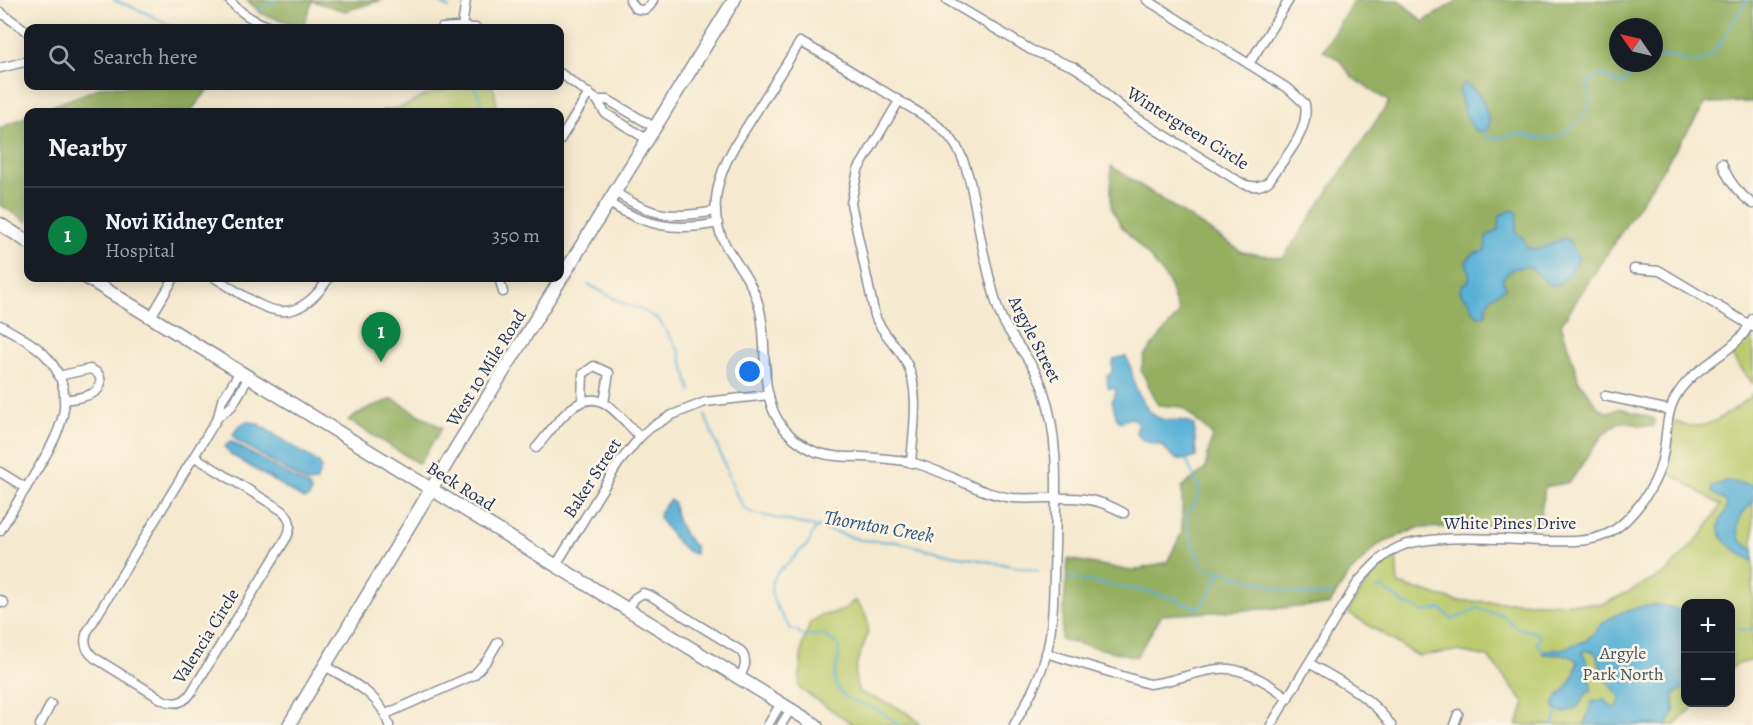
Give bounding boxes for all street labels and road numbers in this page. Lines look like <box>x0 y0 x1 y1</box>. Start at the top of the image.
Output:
street label: Wintergreen Circle <box>1121 80 1254 175</box>
street label: Argyle Street <box>1002 291 1067 387</box>
street label: West 10 Mile Road <box>440 305 532 432</box>
street label: Baker Street <box>557 433 627 522</box>
street label: Beck Road <box>422 456 500 517</box>
street label: White Pines Drive <box>1443 511 1576 535</box>
street label: Valencia Circle <box>167 584 245 689</box>

